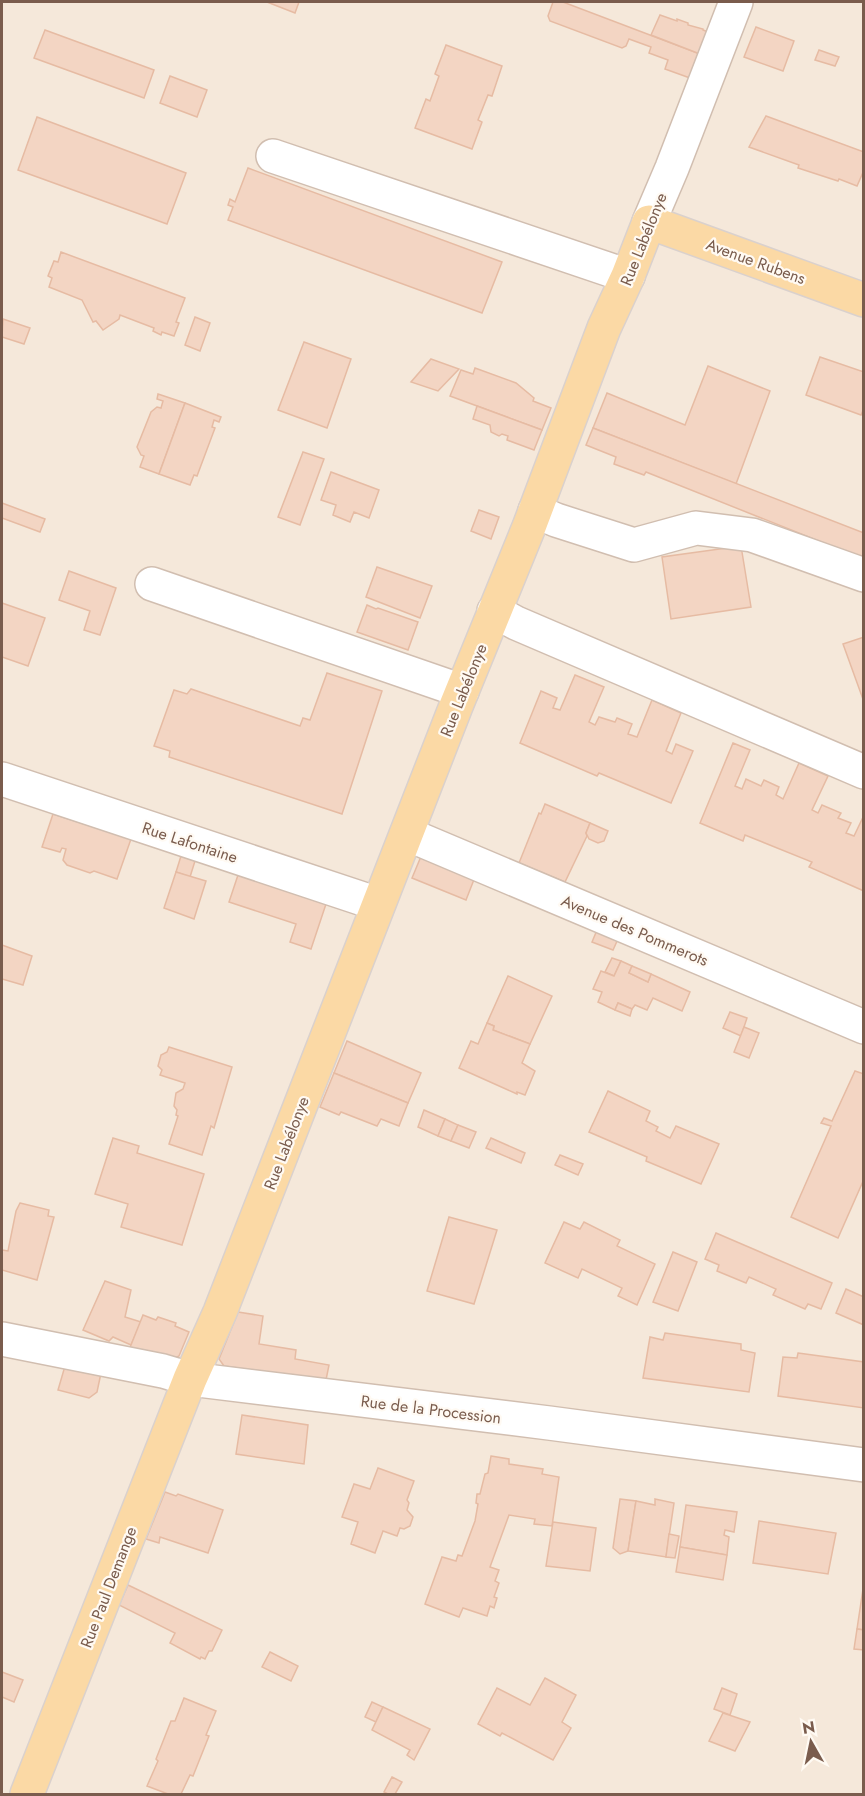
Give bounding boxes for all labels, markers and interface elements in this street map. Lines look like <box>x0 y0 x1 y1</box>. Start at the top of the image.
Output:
street label: Rue Labélonye <box>614 189 673 289</box>
street label: Avenue Rubens <box>703 233 809 290</box>
street label: Rue Labélonye <box>434 640 493 740</box>
street label: Rue Lafontaine <box>139 816 241 869</box>
street label: Avenue des Pommerots <box>558 889 712 972</box>
street label: Rue Labélonye <box>258 1093 315 1193</box>
street label: Rue de la Procession <box>359 1389 502 1430</box>
street label: Rue Paul Demange <box>75 1523 142 1651</box>
north arrow <box>781 1712 841 1772</box>
text: N <box>801 1715 817 1740</box>

